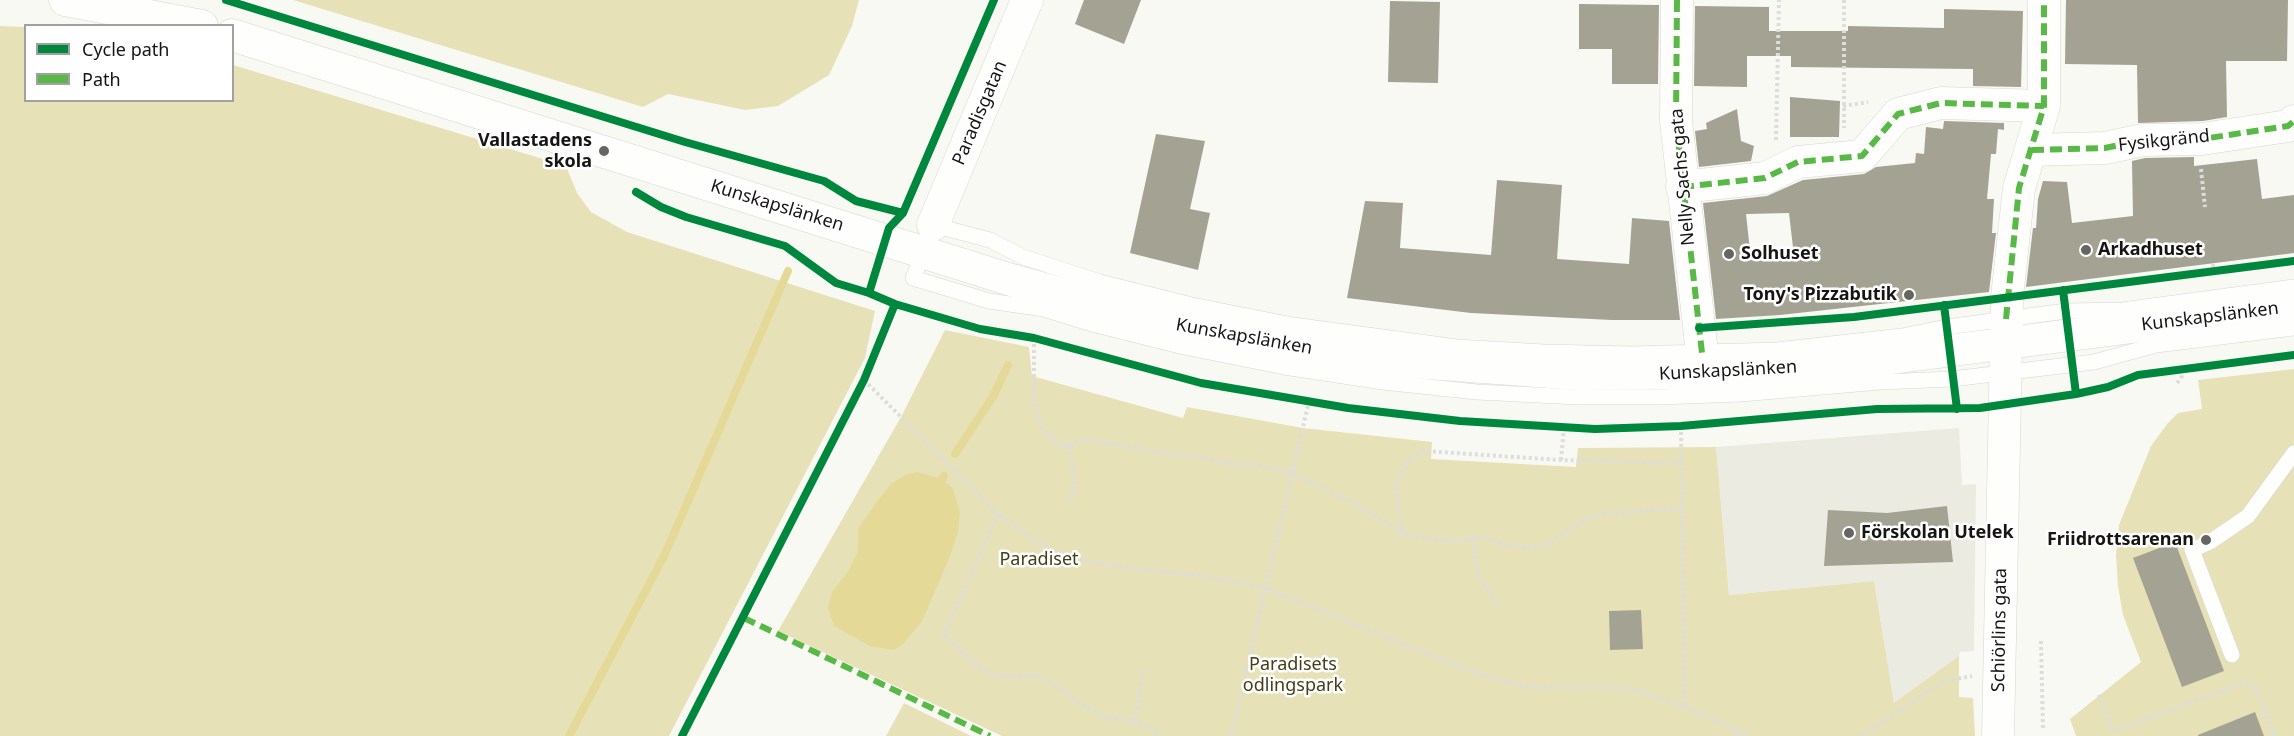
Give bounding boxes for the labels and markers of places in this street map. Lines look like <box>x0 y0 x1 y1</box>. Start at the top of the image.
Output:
place label: Vallastadens skola <box>478 130 592 172</box>
marker: Vallastadens skola <box>597 144 611 158</box>
place label: Arkadhuset <box>2098 239 2203 261</box>
place label: Solhuset <box>1741 243 1819 265</box>
marker: Arkadhuset <box>2079 243 2093 257</box>
marker: Solhuset <box>1722 247 1736 261</box>
place label: Tony's Pizzabutik <box>1743 284 1897 306</box>
marker: Tony's Pizzabutik <box>1902 288 1916 302</box>
place label: Förskolan Utelek <box>1861 522 2014 544</box>
marker: Förskolan Utelek <box>1842 526 1856 540</box>
place label: Friidrottsarenan <box>2047 529 2194 551</box>
marker: Friidrottsarenan <box>2199 533 2213 547</box>

